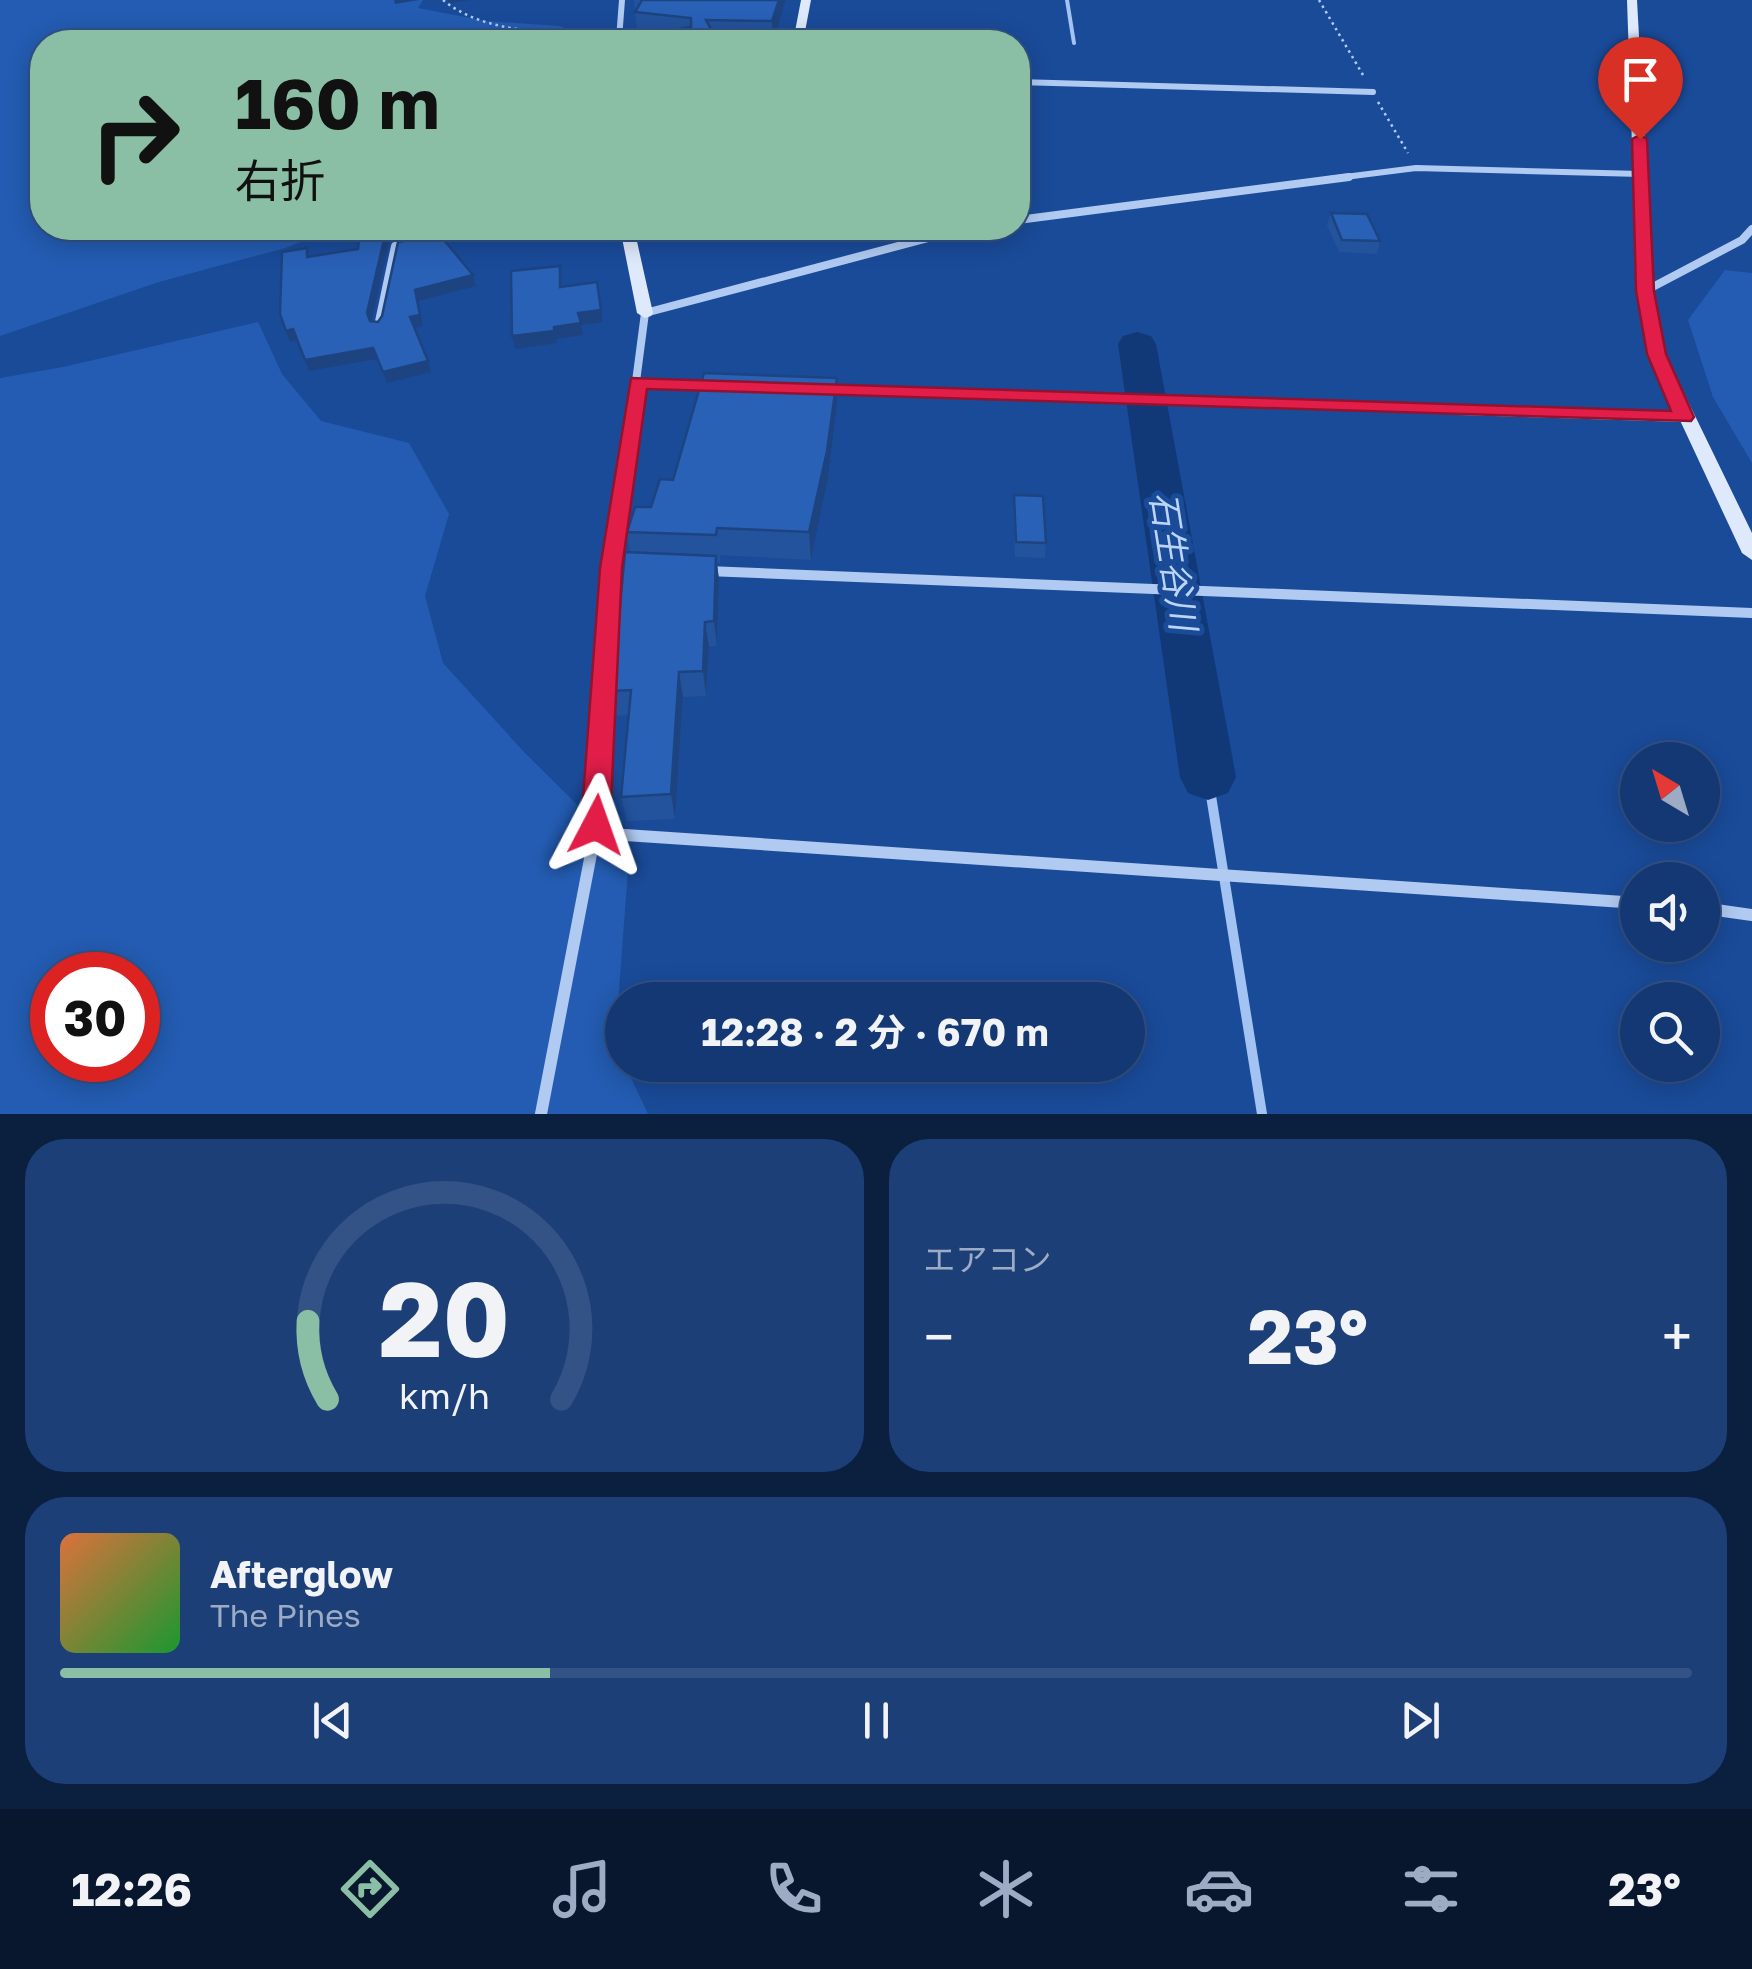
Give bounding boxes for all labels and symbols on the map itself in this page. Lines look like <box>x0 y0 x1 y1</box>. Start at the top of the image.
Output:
pin <box>1598 37 1683 140</box>
water label: 石生谷川 <box>1142 488 1206 637</box>
north arrow <box>1620 742 1720 842</box>
position arrow <box>544 773 648 877</box>
speed limit sign: 30 <box>30 952 160 1082</box>

